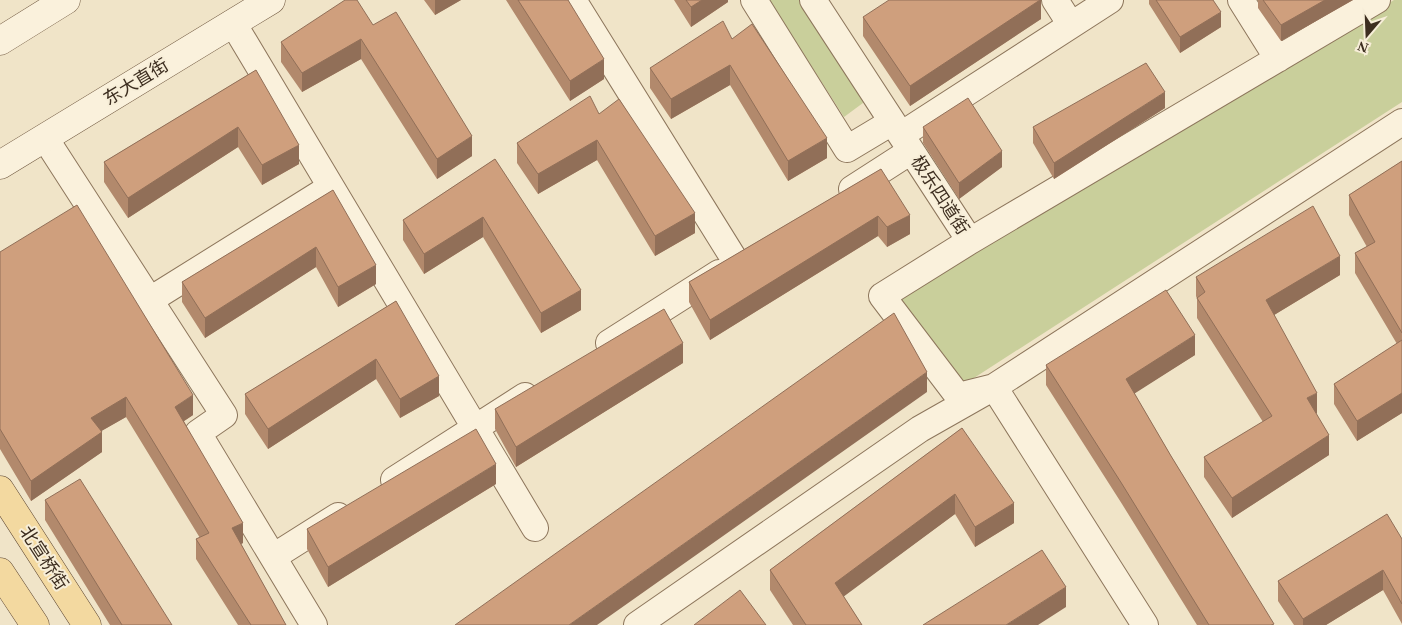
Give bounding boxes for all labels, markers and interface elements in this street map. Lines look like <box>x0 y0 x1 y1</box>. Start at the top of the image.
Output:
north arrow <box>1342 10 1392 60</box>
text: N <box>1356 38 1370 56</box>
street label: 东大直街 <box>100 55 172 109</box>
street label: 极乐四道街 <box>907 152 973 238</box>
street label: 北宣桥街 <box>16 522 72 594</box>

